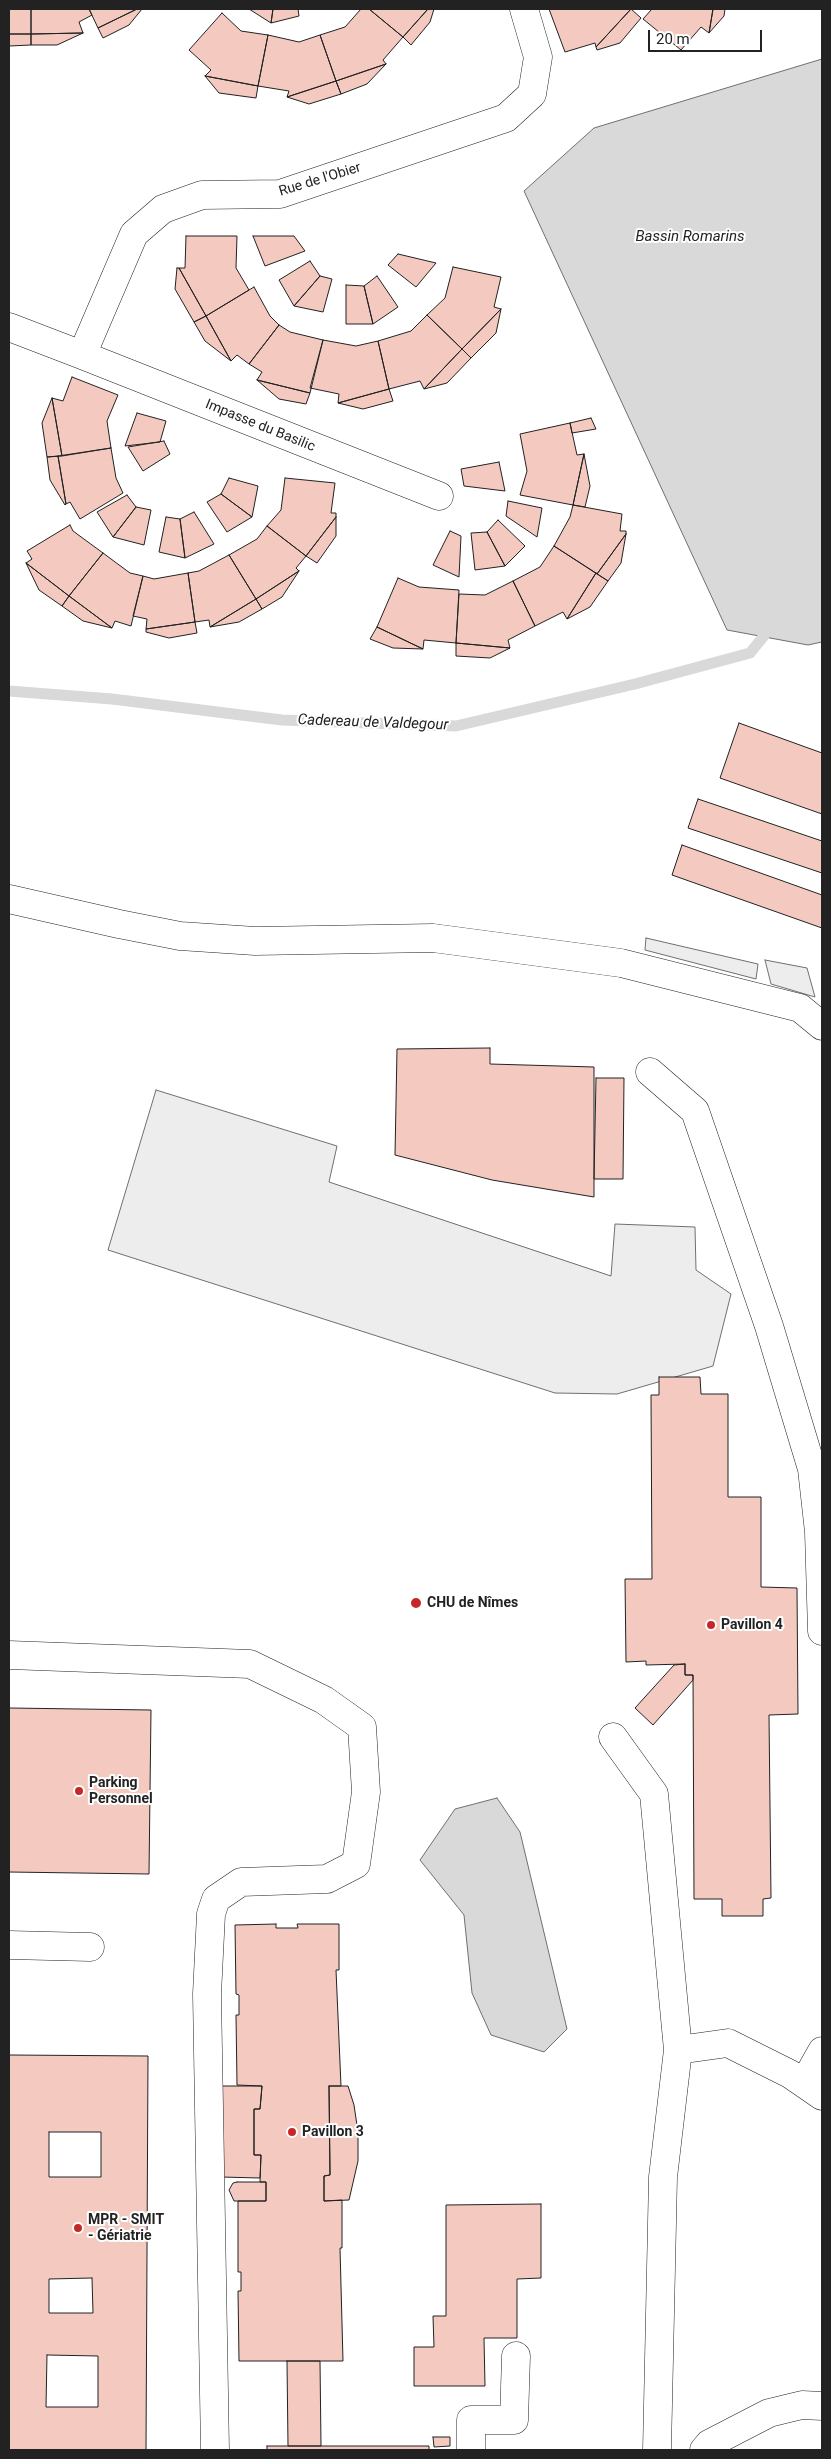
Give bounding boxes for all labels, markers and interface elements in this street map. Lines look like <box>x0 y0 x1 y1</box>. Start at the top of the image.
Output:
scale bar <box>651 20 765 52</box>
text: 20 m <box>656 30 690 48</box>
street label: Rue de l'Obier <box>277 160 363 200</box>
water label: Bassin Romarins <box>635 228 745 246</box>
street label: Impasse du Basilic <box>203 396 317 456</box>
water label: Cadereau de Valdegour <box>297 711 449 735</box>
place label: CHU de Nîmes <box>427 1595 518 1611</box>
marker: CHU de Nîmes <box>409 1596 423 1610</box>
place label: Pavillon 4 <box>721 1617 783 1633</box>
marker: Pavillon 4 <box>705 1619 717 1631</box>
place label: Parking Personnel <box>89 1775 153 1808</box>
marker: Parking Personnel <box>73 1785 85 1797</box>
place label: Pavillon 3 <box>302 2124 364 2140</box>
marker: Pavillon 3 <box>286 2126 298 2138</box>
place label: MPR - SMIT - Gériatrie <box>88 2212 164 2244</box>
marker: MPR - SMIT - Gériatrie <box>72 2222 84 2234</box>

